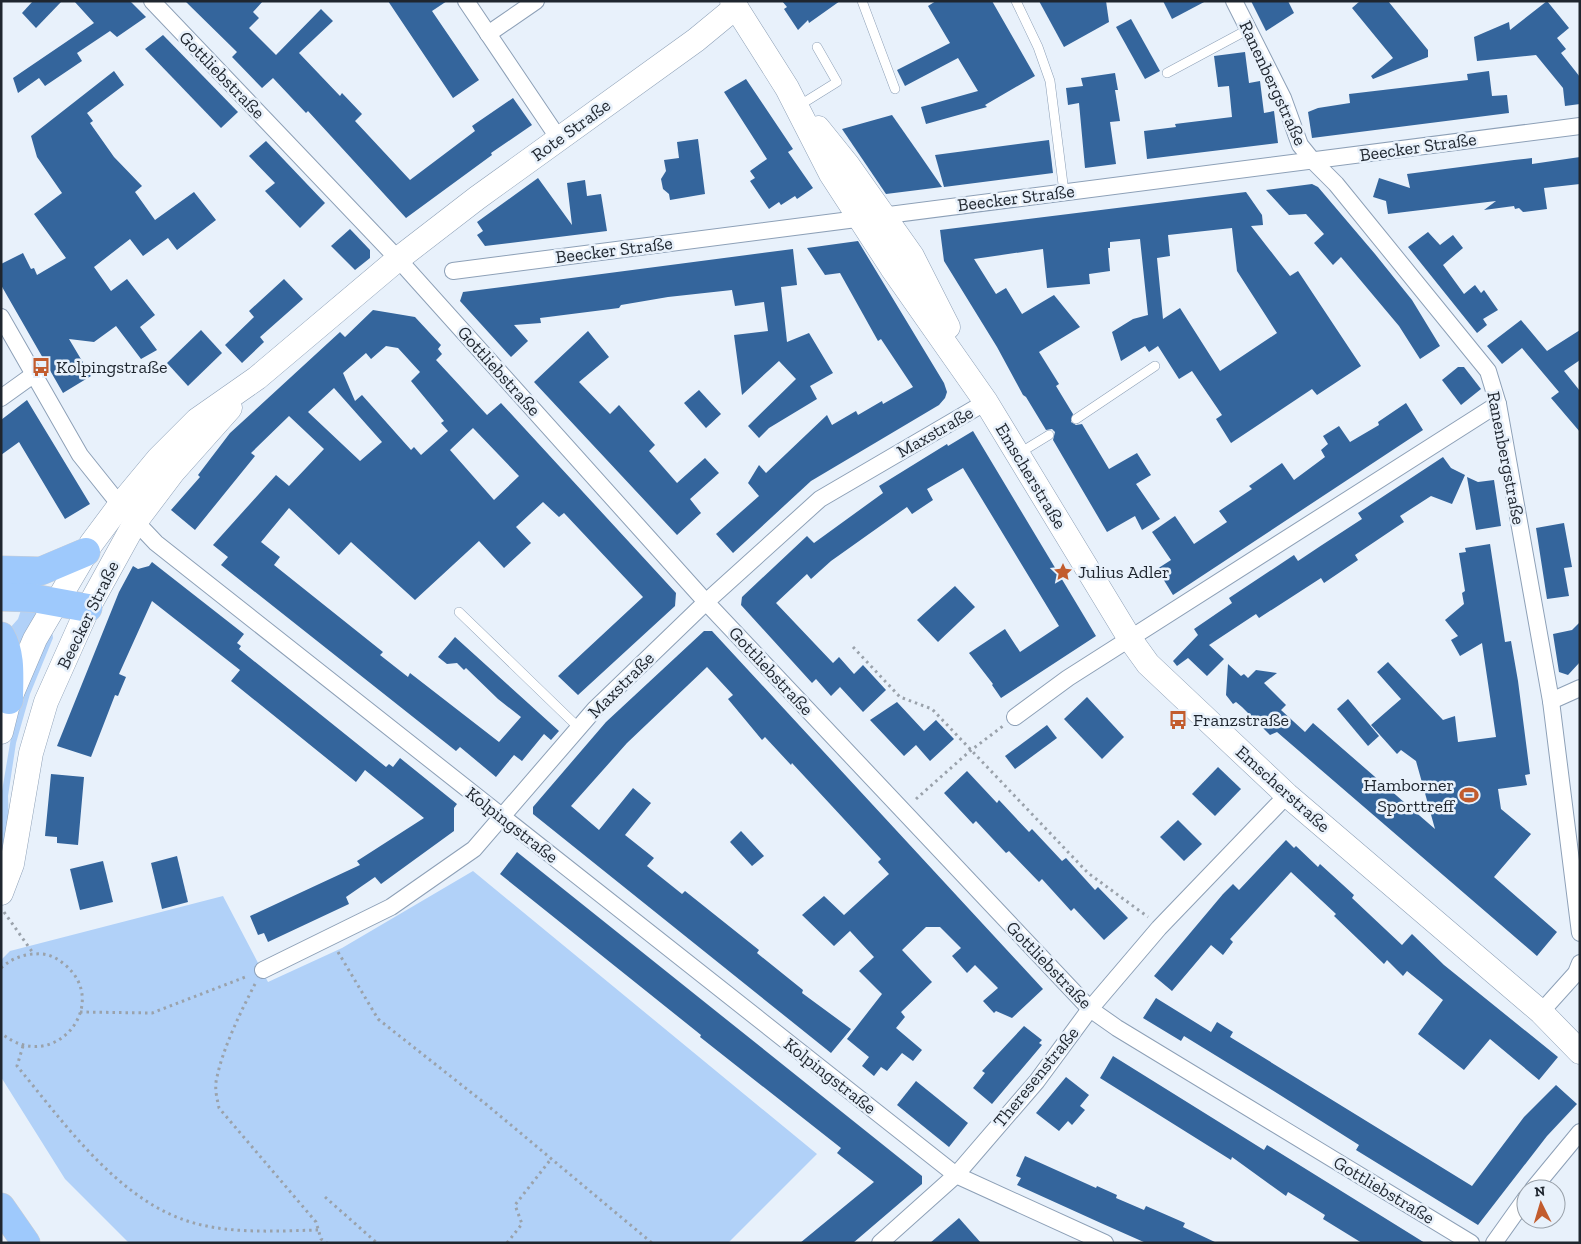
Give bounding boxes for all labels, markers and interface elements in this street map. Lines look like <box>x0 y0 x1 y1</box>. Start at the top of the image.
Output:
street label: Ranenbergstraße <box>1234 17 1312 149</box>
street label: Gottliebstraße <box>175 26 269 124</box>
street label: Rote Straße <box>527 94 615 166</box>
street label: Beecker Straße <box>1358 128 1478 166</box>
street label: Beecker Straße <box>956 180 1076 216</box>
street label: Beecker Straße <box>554 232 674 268</box>
street label: Gottliebstraße <box>453 321 545 421</box>
bus stop icon: Kolpingstraße <box>30 356 52 378</box>
place label: Kolpingstraße <box>56 356 167 378</box>
street label: Ranenbergstraße <box>1482 389 1530 527</box>
street label: Maxstraße <box>893 401 977 463</box>
street label: Emscherstraße <box>991 419 1071 533</box>
street label: Beecker Straße <box>52 557 124 673</box>
place icon: Julius Adler <box>1052 561 1074 583</box>
place label: Julius Adler <box>1078 561 1169 583</box>
street label: Gottliebstraße <box>724 622 818 720</box>
street label: Maxstraße <box>583 647 659 723</box>
bus stop icon: Franzstraße <box>1167 709 1189 731</box>
place label: Franzstraße <box>1193 709 1289 731</box>
street label: Emscherstraße <box>1231 741 1335 837</box>
place label: Hamborner Sporttreff <box>1364 774 1456 817</box>
street label: Kolpingstraße <box>461 782 563 868</box>
sports icon: Hamborner Sporttreff <box>1458 784 1480 806</box>
street label: Gottliebstraße <box>1002 916 1096 1014</box>
street label: Theresenstraße <box>989 1022 1083 1132</box>
street label: Kolpingstraße <box>779 1033 881 1119</box>
street label: Gottliebstraße <box>1329 1151 1439 1229</box>
north arrow <box>1516 1179 1566 1229</box>
text: N <box>1534 1183 1546 1200</box>

